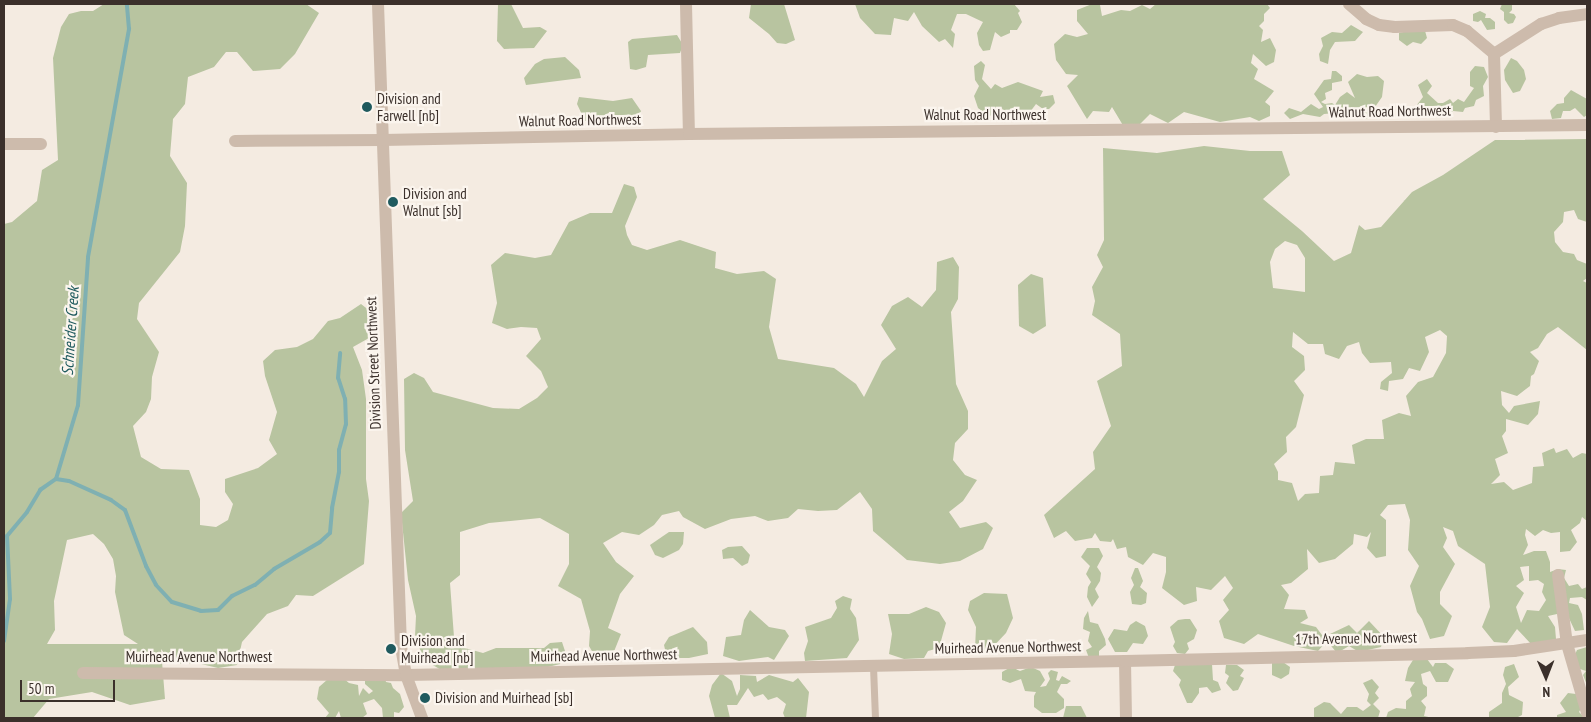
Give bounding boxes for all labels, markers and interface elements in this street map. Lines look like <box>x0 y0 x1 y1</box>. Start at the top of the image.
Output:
place label: Division and Farwell [nb] <box>377 89 441 124</box>
marker: Division and Farwell [nb] <box>361 101 373 113</box>
street label: Walnut Road Northwest <box>1329 101 1451 121</box>
street label: Walnut Road Northwest <box>924 106 1046 124</box>
street label: Walnut Road Northwest <box>519 110 641 130</box>
place label: Division and Walnut [sb] <box>403 184 467 219</box>
marker: Division and Walnut [sb] <box>387 196 399 208</box>
water label: Schneider Creek <box>57 286 83 376</box>
street label: Division Street Northwest <box>362 296 384 430</box>
street label: 17th Avenue Northwest <box>1295 628 1417 648</box>
place label: Division and Muirhead [nb] <box>401 631 473 666</box>
street label: Muirhead Avenue Northwest <box>934 637 1082 657</box>
marker: Division and Muirhead [nb] <box>385 643 397 655</box>
street label: Muirhead Avenue Northwest <box>530 645 678 665</box>
street label: Muirhead Avenue Northwest <box>126 648 272 666</box>
north arrow <box>1521 652 1571 702</box>
scale bar <box>22 670 118 702</box>
text: 50 m <box>28 679 54 698</box>
text: N <box>1542 683 1550 701</box>
place label: Division and Muirhead [sb] <box>435 689 573 707</box>
marker: Division and Muirhead [sb] <box>419 692 431 704</box>

